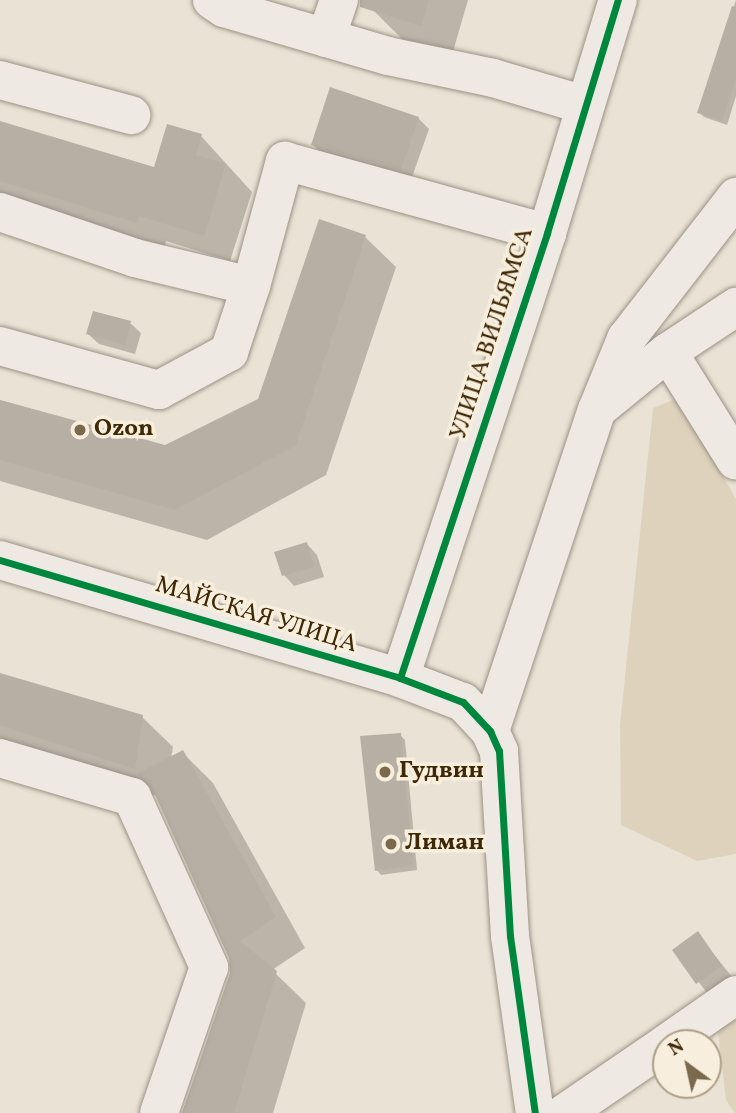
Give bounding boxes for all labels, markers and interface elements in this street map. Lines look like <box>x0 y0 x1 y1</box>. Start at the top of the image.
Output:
street label: УЛИЦА ВИЛЬЯМСА <box>445 224 541 444</box>
place label: Ozon <box>94 416 154 444</box>
marker: Ozon <box>72 422 88 438</box>
street label: МАЙСКАЯ УЛИЦА <box>152 572 360 660</box>
place label: Гудвин <box>399 758 484 786</box>
marker: Гудвин <box>377 764 393 780</box>
place label: Лиман <box>405 830 484 858</box>
marker: Лиман <box>383 836 399 852</box>
north arrow <box>652 1029 722 1099</box>
text: N <box>664 1033 690 1063</box>

